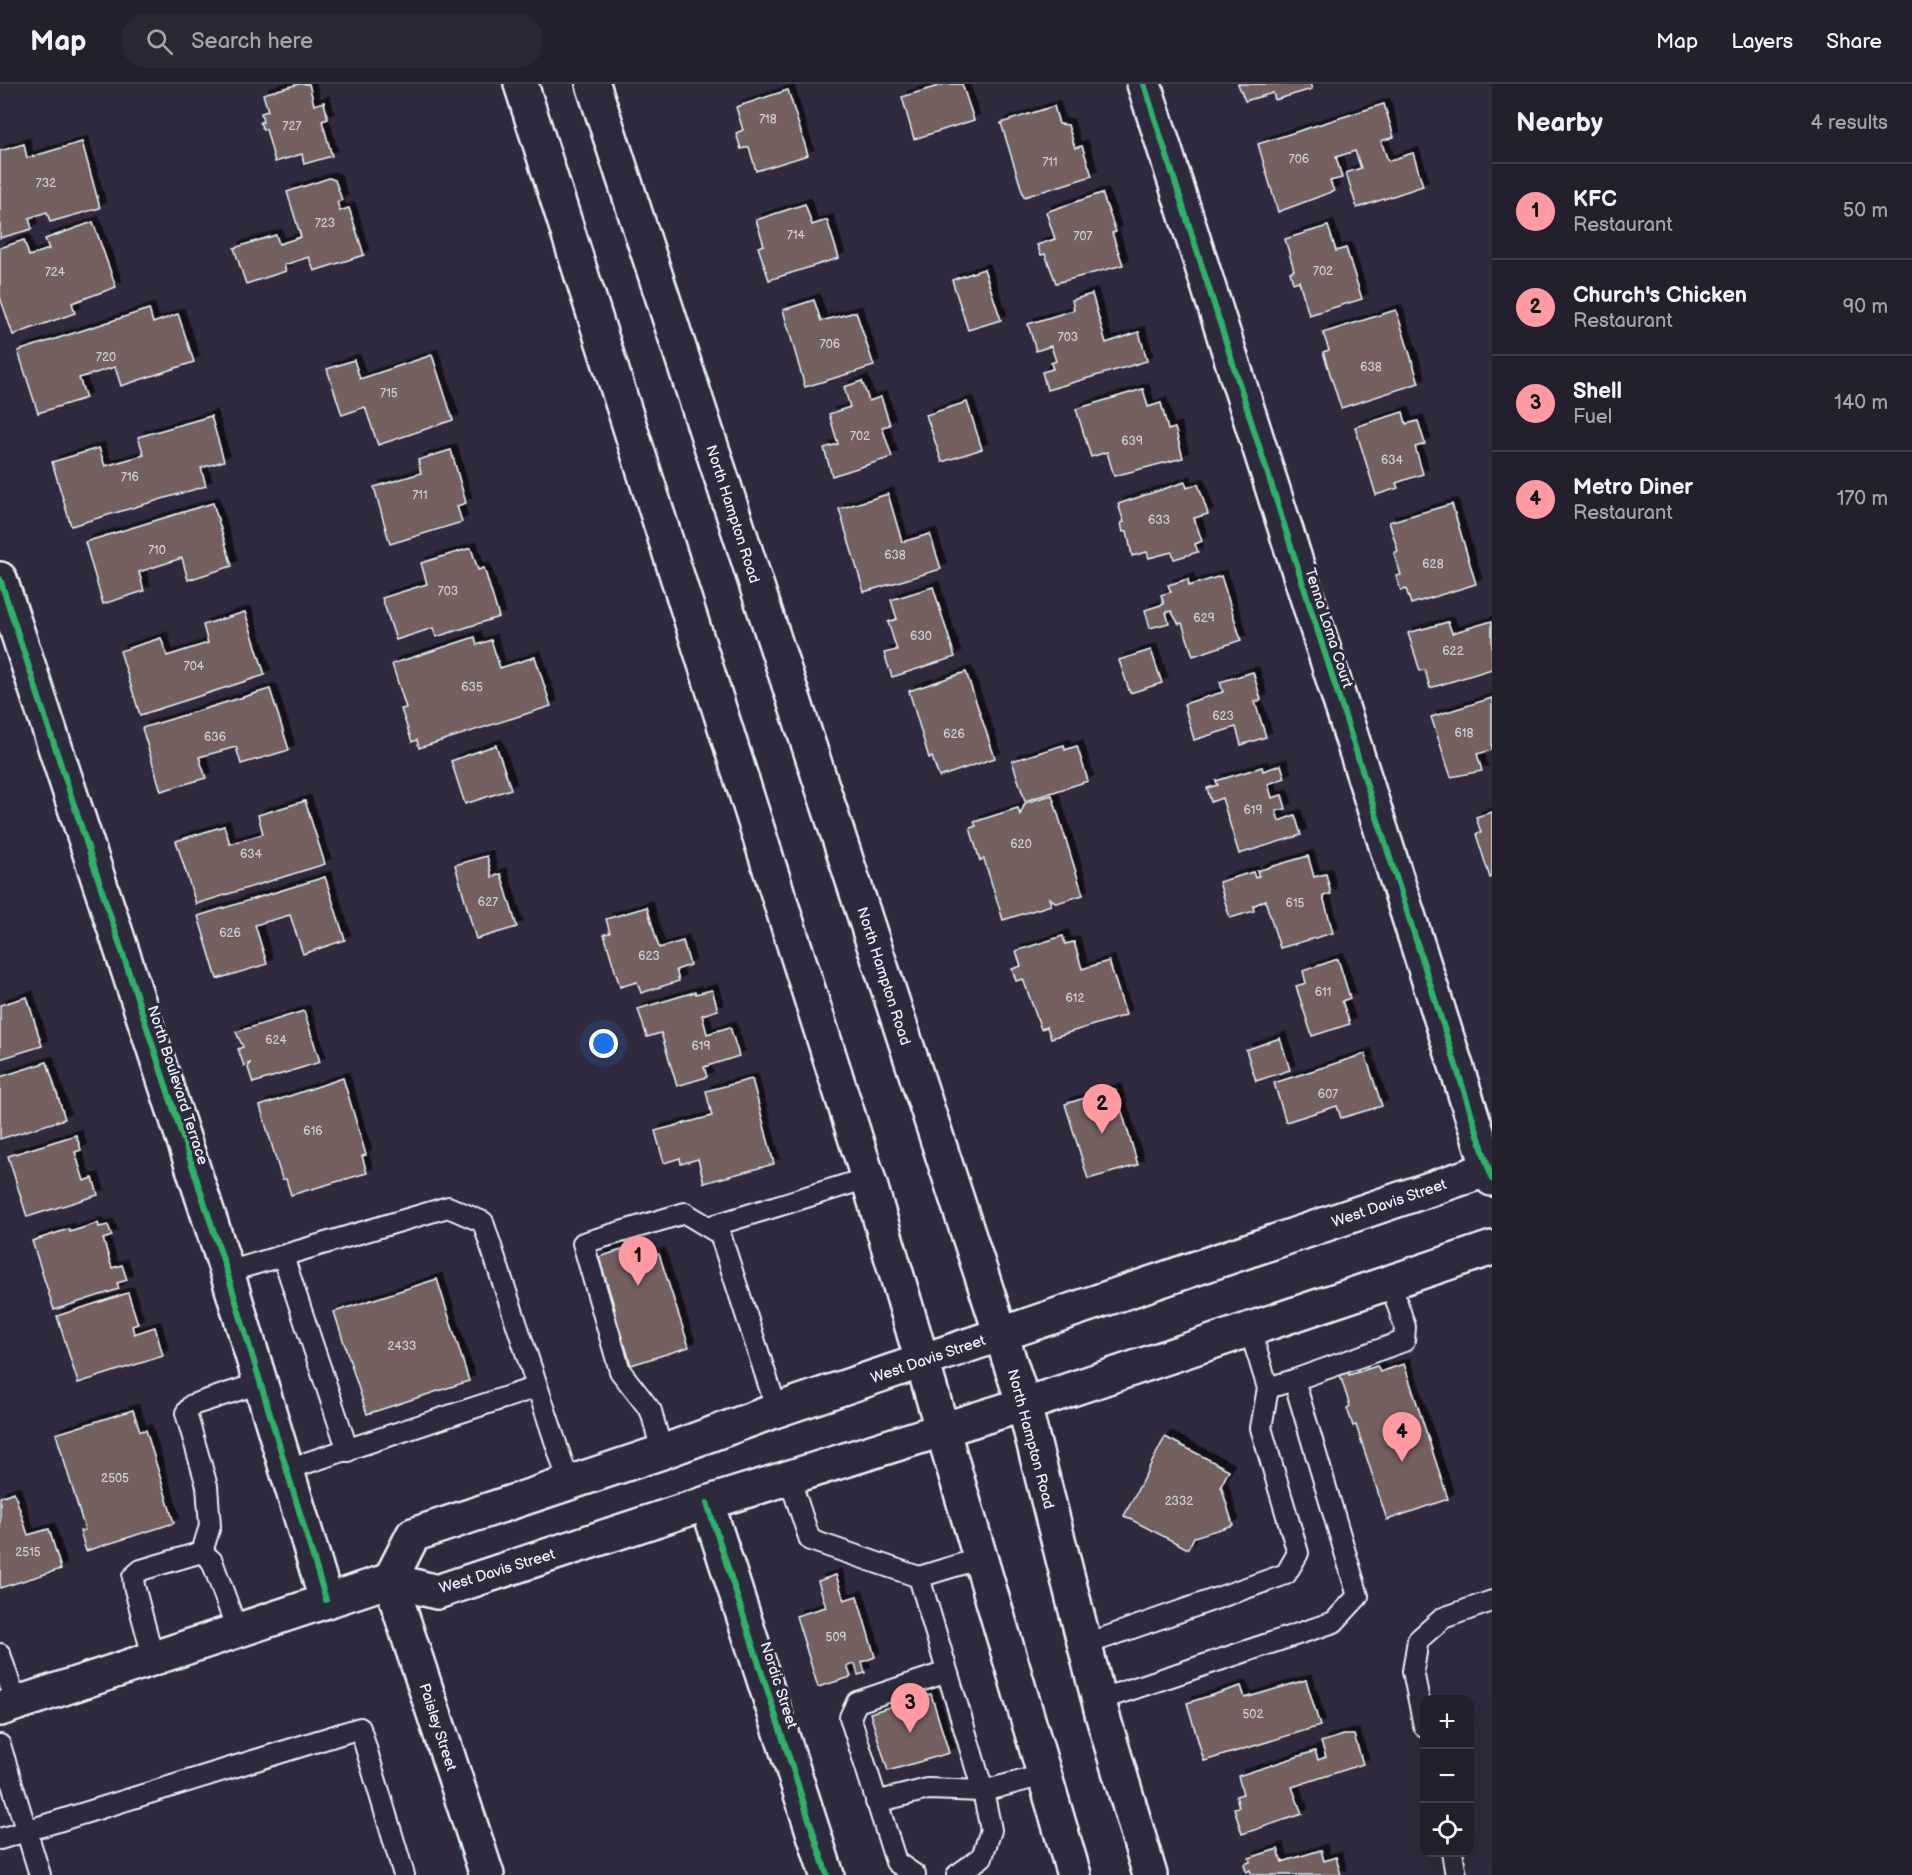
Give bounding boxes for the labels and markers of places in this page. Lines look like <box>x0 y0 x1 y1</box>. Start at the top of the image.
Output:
pin: 2 <box>1082 1084 1122 1134</box>
pin: 1 <box>618 1236 658 1286</box>
pin: 4 <box>1382 1412 1422 1462</box>
pin: 3 <box>890 1684 930 1733</box>

